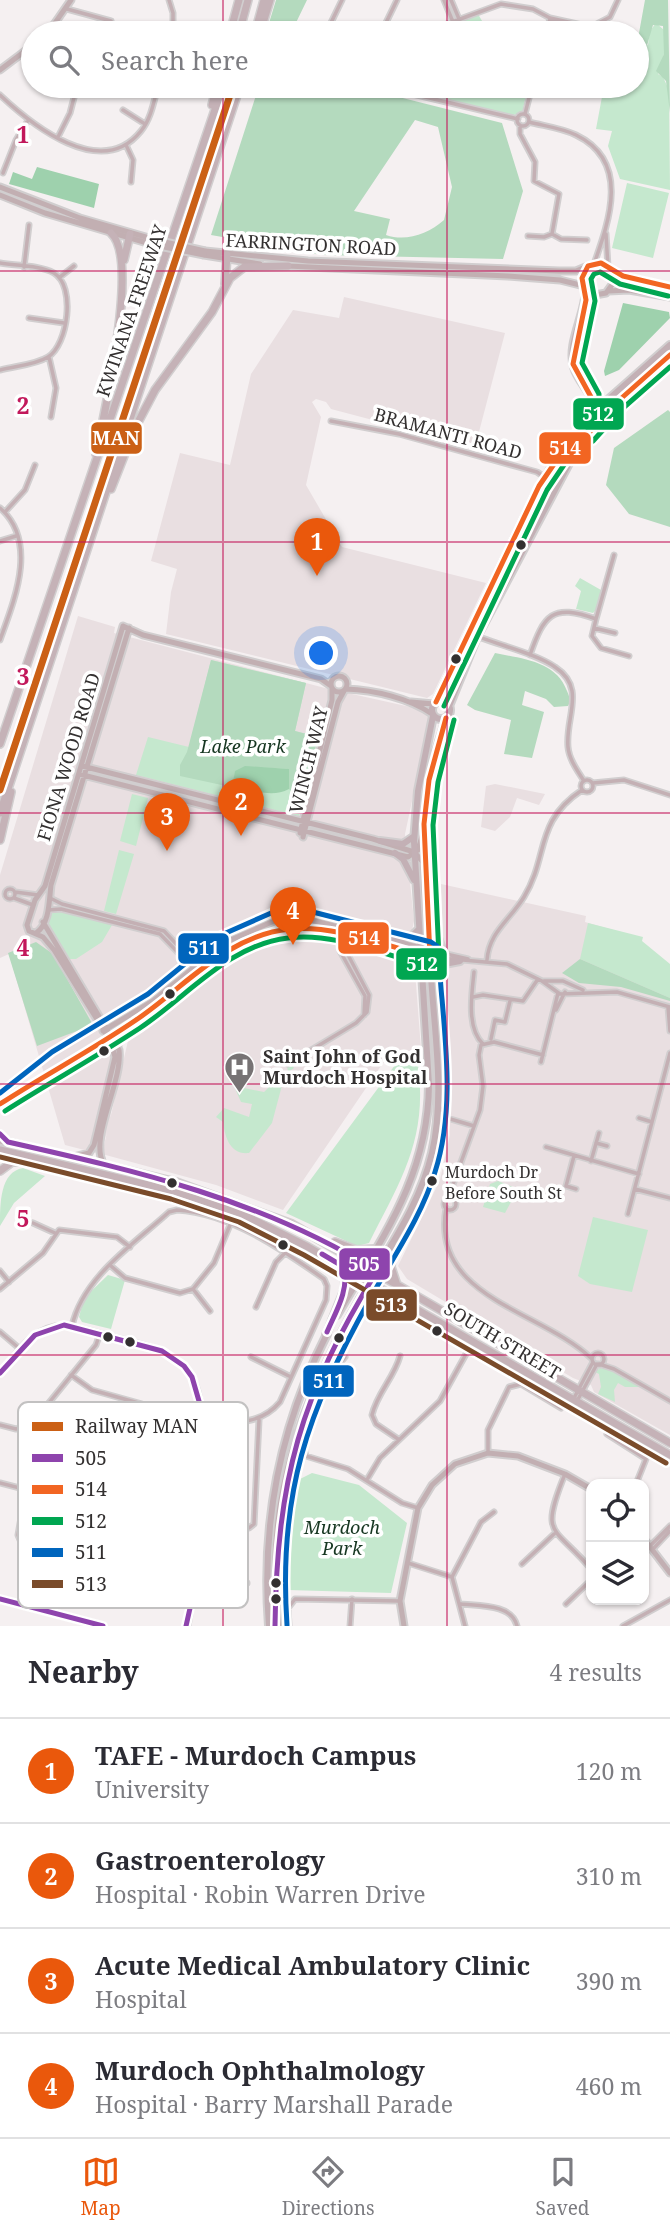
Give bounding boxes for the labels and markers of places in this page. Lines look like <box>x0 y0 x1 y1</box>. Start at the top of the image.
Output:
pin: 1 <box>294 518 340 576</box>
unlabelled marker <box>514 538 528 552</box>
unlabelled marker <box>449 652 463 666</box>
pin: 2 <box>218 778 264 836</box>
pin: 3 <box>144 793 190 851</box>
pin: 4 <box>270 887 316 945</box>
unlabelled marker <box>163 987 177 1001</box>
unlabelled marker <box>97 1044 111 1058</box>
place label: Saint John of God Murdoch Hospital <box>263 1044 428 1089</box>
hospital icon: Saint John of God Murdoch Hospital <box>223 1050 257 1094</box>
place label: Murdoch Dr Before South St <box>445 1161 562 1204</box>
marker: Murdoch Dr Before South St <box>425 1174 439 1188</box>
unlabelled marker <box>165 1176 179 1190</box>
unlabelled marker <box>276 1238 290 1252</box>
unlabelled marker <box>430 1324 444 1338</box>
unlabelled marker <box>101 1330 115 1344</box>
unlabelled marker <box>332 1331 346 1345</box>
unlabelled marker <box>123 1335 137 1349</box>
unlabelled marker <box>269 1576 283 1590</box>
unlabelled marker <box>269 1592 283 1606</box>

